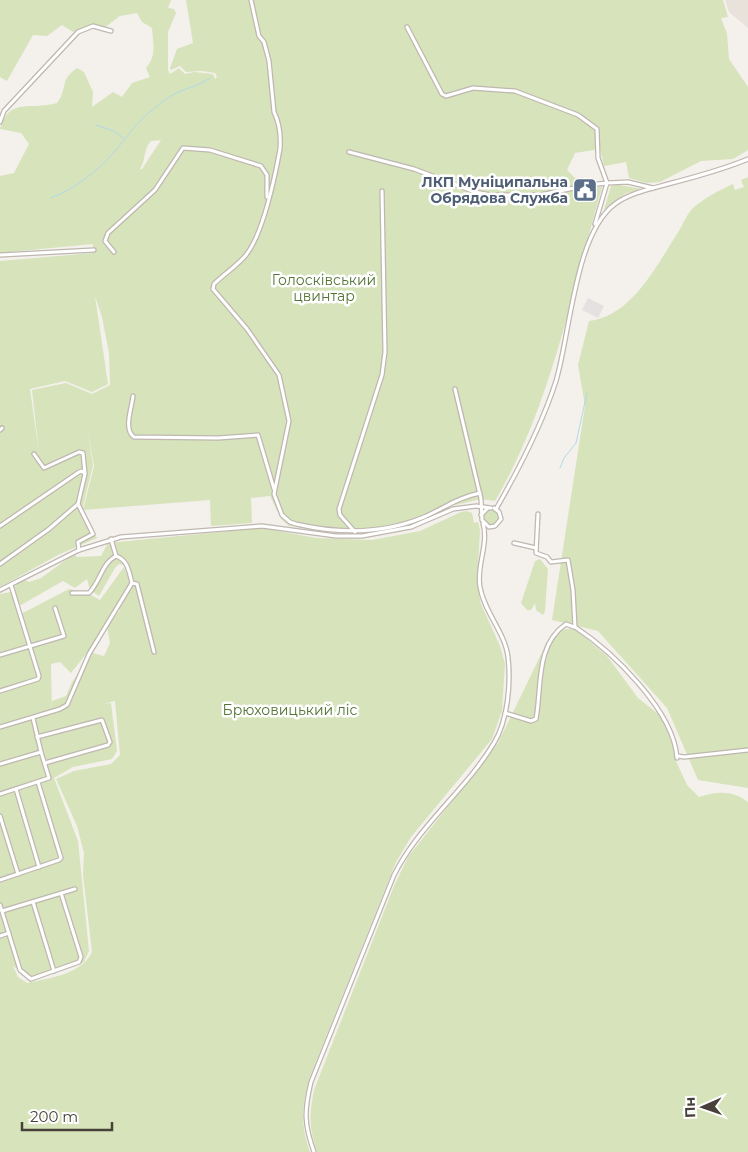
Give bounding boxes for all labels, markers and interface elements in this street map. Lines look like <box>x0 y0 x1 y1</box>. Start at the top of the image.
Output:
place label: ЛКП Муніципальна Обрядова Служба <box>422 173 568 207</box>
public building icon: ЛКП Муніципальна Обрядова Служба <box>572 177 598 203</box>
park label: Голосківський цвинтар <box>272 271 376 305</box>
park label: Брюховицький ліс <box>223 701 358 719</box>
north arrow <box>678 1082 728 1132</box>
text: Пн <box>681 1097 699 1118</box>
scale bar <box>22 1100 112 1132</box>
text: 200 m <box>30 1107 78 1126</box>

